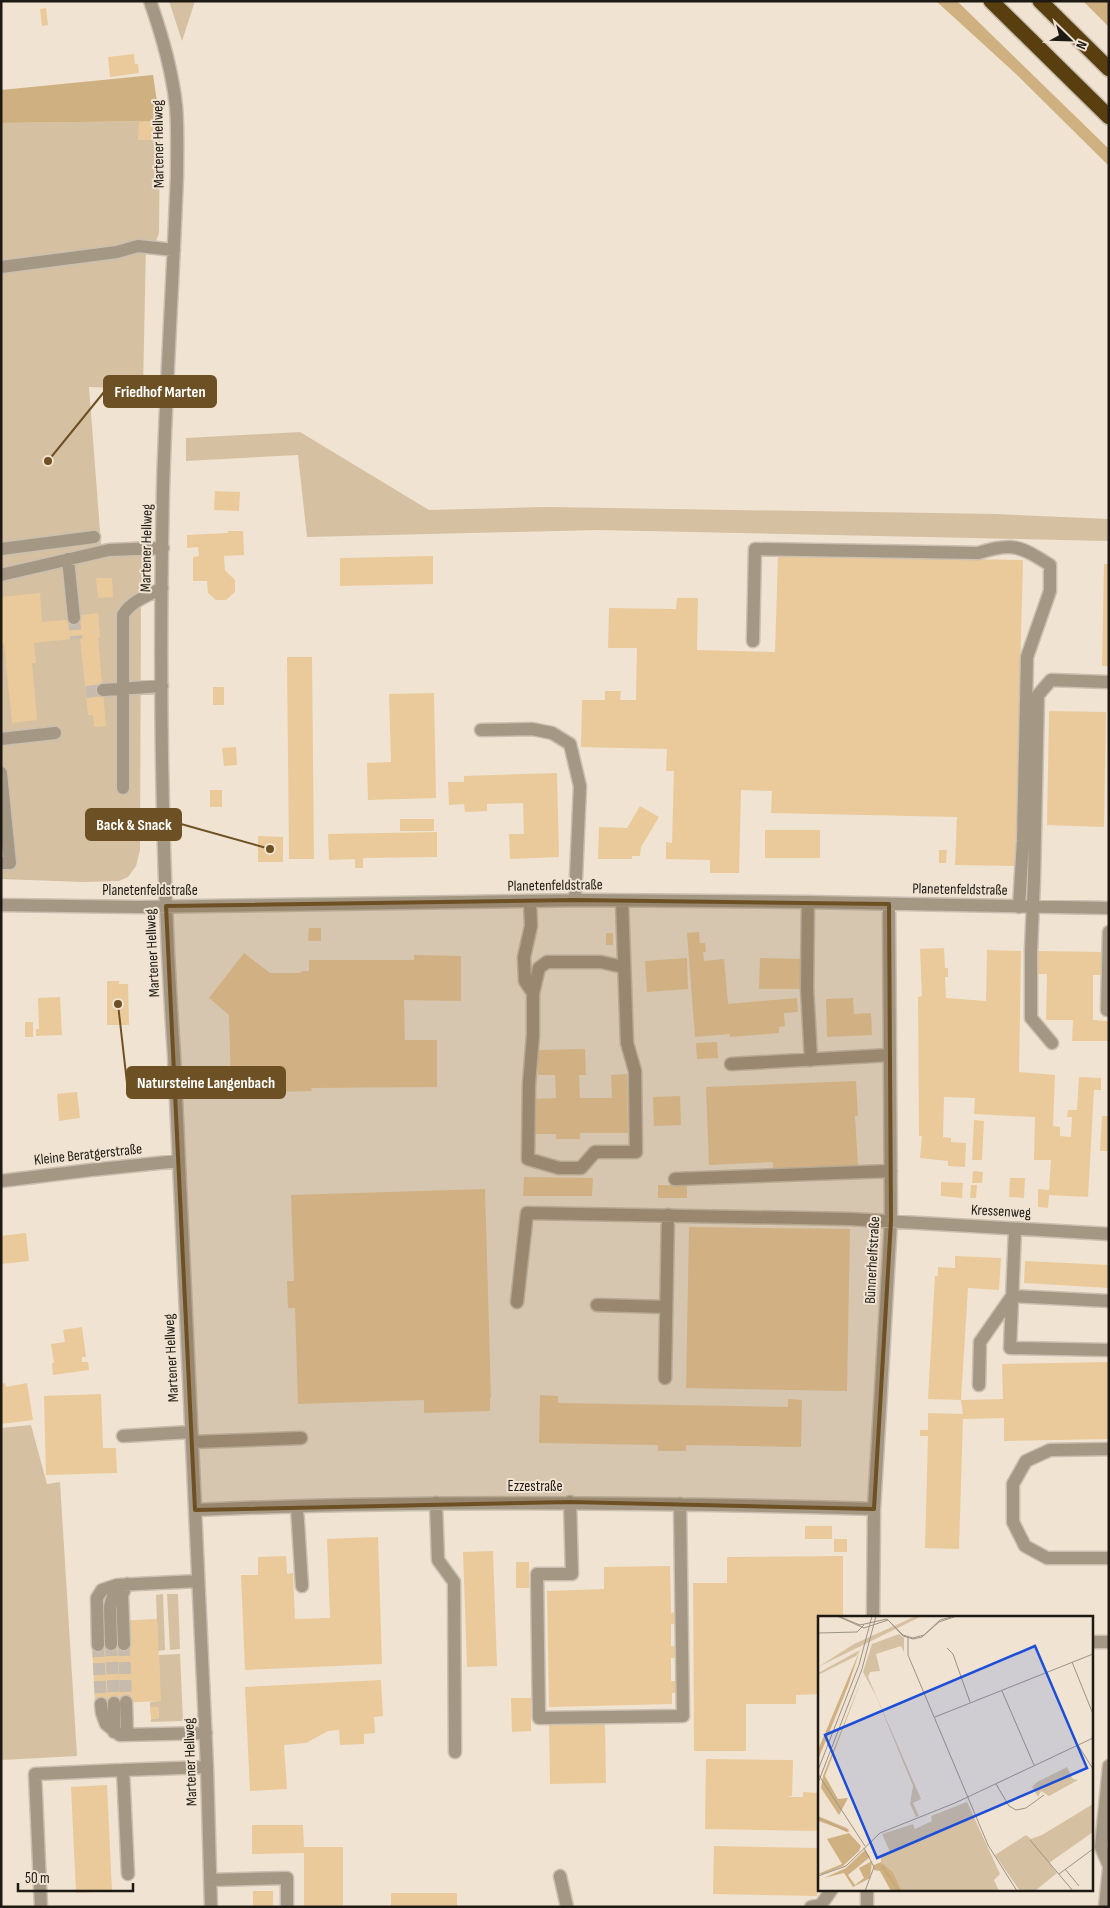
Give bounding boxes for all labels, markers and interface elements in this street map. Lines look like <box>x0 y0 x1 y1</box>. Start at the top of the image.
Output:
north arrow <box>1045 15 1095 65</box>
text: N <box>1072 38 1091 52</box>
street label: Martener Hellweg <box>148 100 169 188</box>
callout: Friedhof Marten <box>104 376 216 407</box>
text: Friedhof Marten <box>114 383 206 402</box>
street label: Martener Hellweg <box>136 504 157 592</box>
callout: Back & Snack <box>86 809 181 840</box>
text: Back & Snack <box>96 816 172 835</box>
street label: Planetenfeldstraße <box>507 875 603 896</box>
street label: Planetenfeldstraße <box>912 879 1008 900</box>
street label: Planetenfeldstraße <box>102 881 198 900</box>
street label: Martener Hellweg <box>141 908 164 998</box>
callout: Natursteine Langenbach <box>127 1067 285 1098</box>
text: Natursteine Langenbach <box>137 1074 275 1093</box>
street label: Kleine Beratgerstraße <box>33 1139 143 1170</box>
street label: Kressenweg <box>970 1200 1032 1223</box>
street label: Bünnerhelfstraße <box>861 1216 884 1304</box>
street label: Martener Hellweg <box>160 1313 183 1403</box>
street label: Ezzestraße <box>508 1477 562 1496</box>
inset map <box>818 1616 1092 1890</box>
street label: Martener Hellweg <box>179 1717 202 1806</box>
scale bar <box>18 1860 132 1892</box>
text: 50 m <box>25 1869 50 1888</box>

